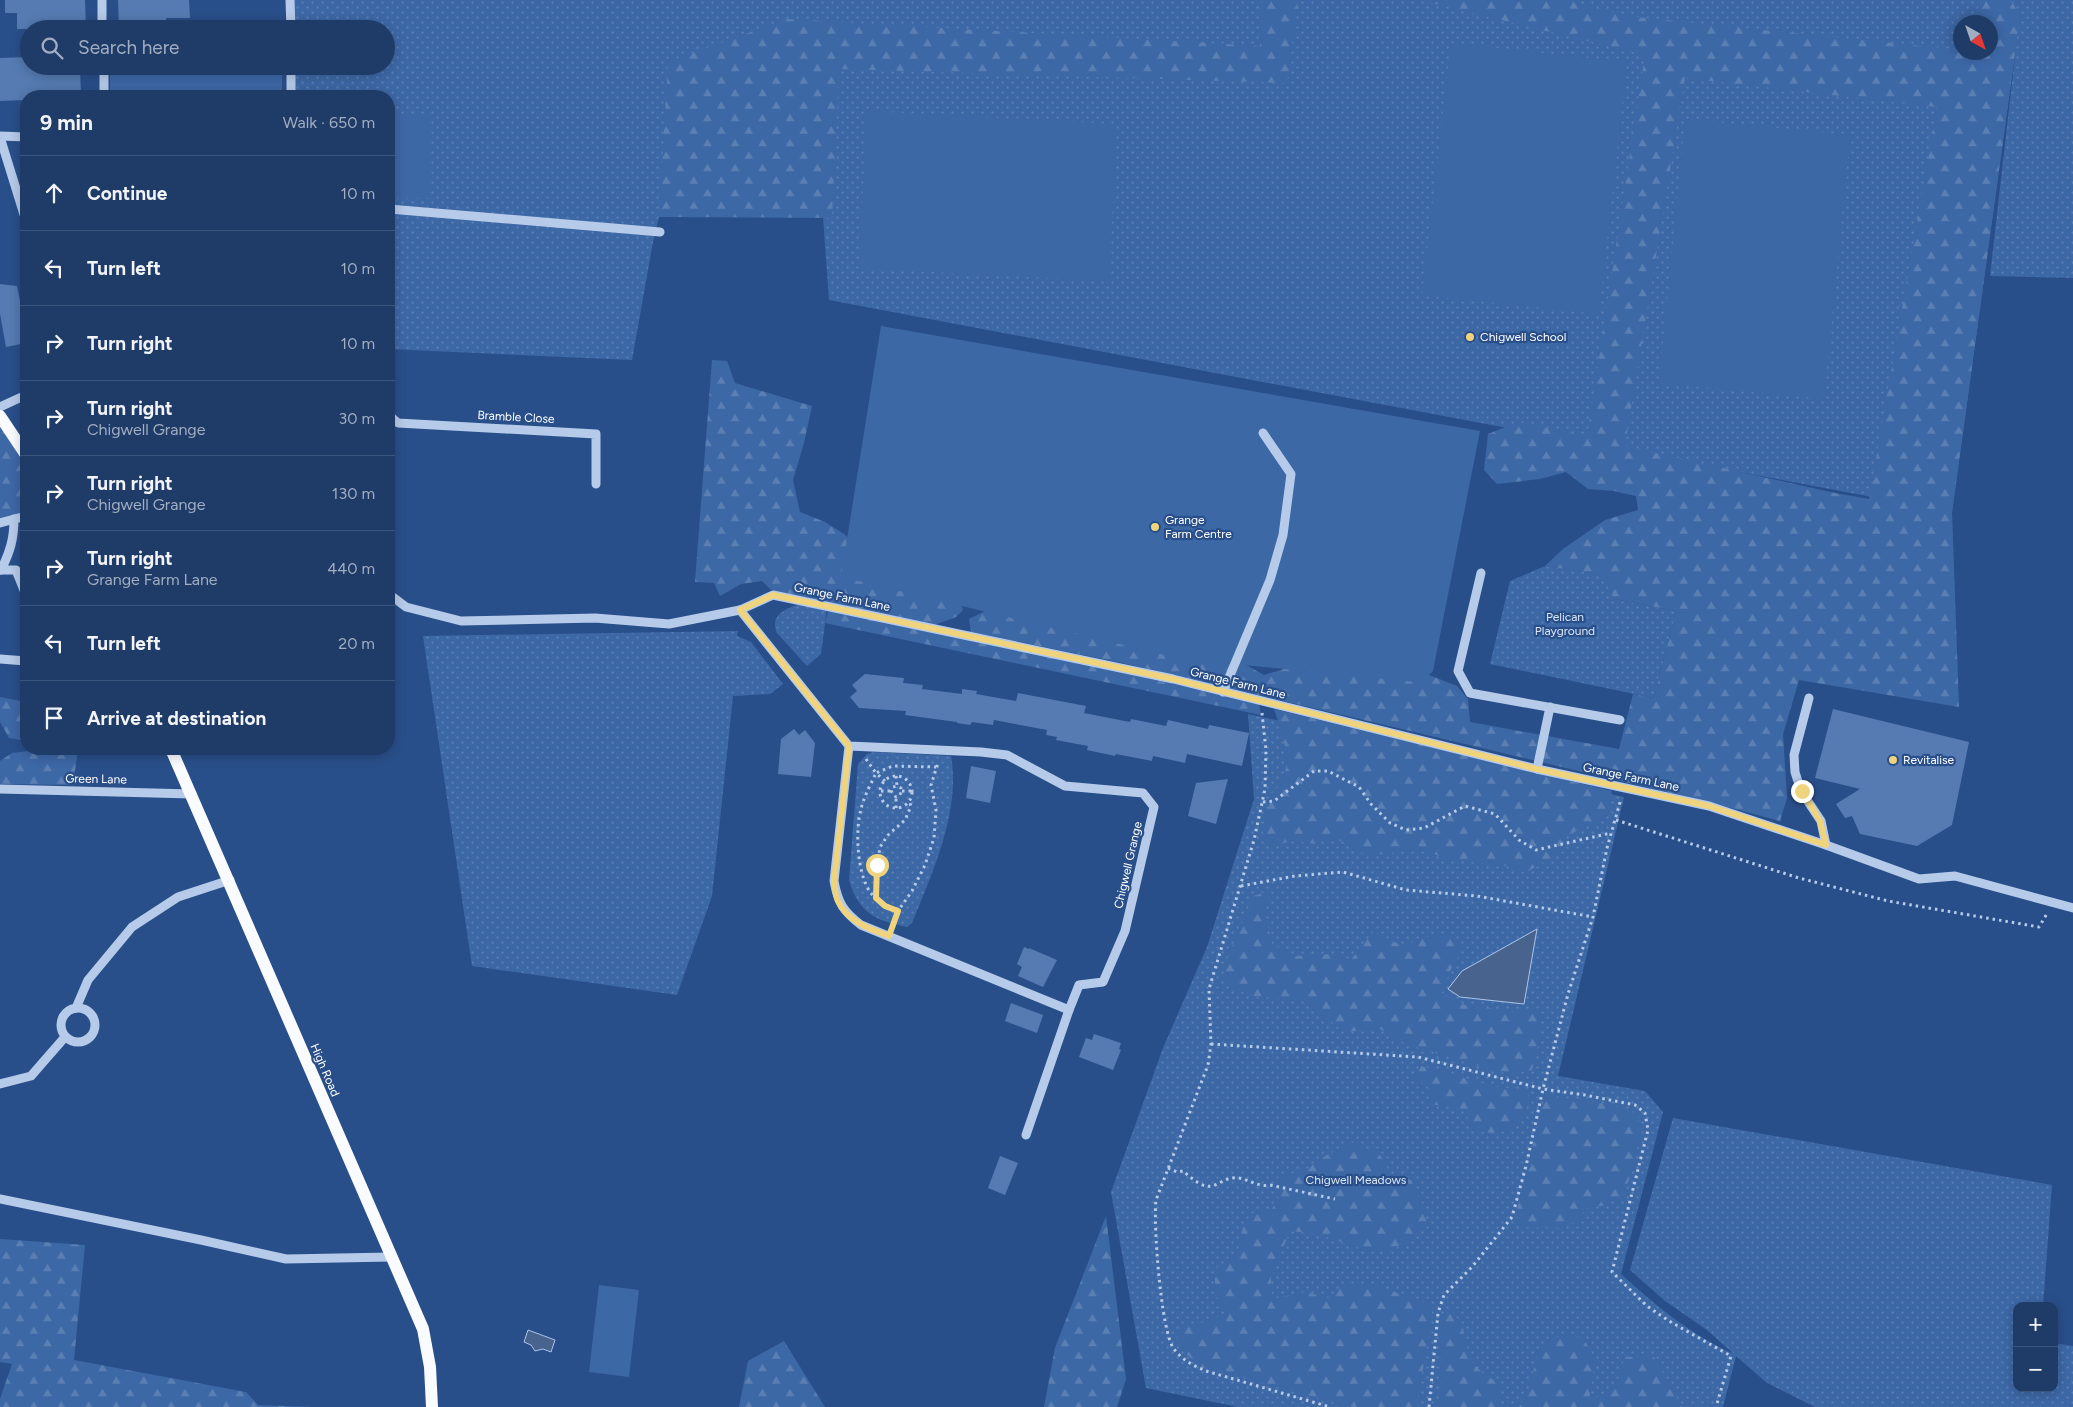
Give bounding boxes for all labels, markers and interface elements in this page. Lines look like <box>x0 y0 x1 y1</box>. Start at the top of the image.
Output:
north arrow <box>1953 15 1998 60</box>
search box <box>20 20 395 75</box>
icon: search <box>38 34 66 62</box>
text: Search here <box>78 36 180 59</box>
text: 9 min <box>40 110 93 135</box>
text: Walk · 650 m <box>283 113 375 132</box>
icon: ahead <box>40 179 68 207</box>
text: Continue <box>87 182 167 205</box>
text: 10 m <box>341 184 375 203</box>
icon: left <box>40 254 68 282</box>
text: Turn left <box>87 257 161 280</box>
text: 10 m <box>341 259 375 278</box>
icon: right <box>40 329 68 357</box>
place label: Chigwell School <box>1480 330 1566 344</box>
marker: Chigwell School <box>1464 331 1476 343</box>
text: Turn right <box>87 332 173 355</box>
text: 10 m <box>341 334 375 353</box>
text: Turn right <box>87 397 173 420</box>
icon: right <box>40 404 68 432</box>
street label: Bramble Close <box>477 408 555 426</box>
text: 30 m <box>338 409 375 428</box>
text: Chigwell Grange <box>87 420 205 439</box>
text: Turn right <box>87 472 173 495</box>
icon: right <box>40 479 68 507</box>
text: 130 m <box>332 484 375 503</box>
text: Chigwell Grange <box>87 495 205 514</box>
place label: Grange Farm Centre <box>1165 513 1232 541</box>
marker: Grange Farm Centre <box>1149 521 1161 533</box>
text: Turn right <box>87 547 173 570</box>
icon: right <box>40 554 68 582</box>
text: 440 m <box>327 559 375 578</box>
text: Grange Farm Lane <box>87 570 218 589</box>
street label: Grange Farm Lane <box>793 580 892 614</box>
park label: Pelican Playground <box>1535 610 1595 638</box>
icon: left <box>40 629 68 657</box>
text: Turn left <box>87 632 161 655</box>
text: 20 m <box>338 634 375 653</box>
street label: Grange Farm Lane <box>1189 664 1288 702</box>
icon: arrive <box>40 704 68 732</box>
text: Arrive at destination <box>87 707 266 730</box>
place label: Revitalise <box>1903 753 1955 767</box>
marker: Revitalise <box>1887 754 1899 766</box>
street label: Grange Farm Lane <box>1582 760 1681 794</box>
street label: Green Lane <box>65 771 127 787</box>
route end <box>1791 780 1814 803</box>
street label: Chigwell Grange <box>1111 820 1145 910</box>
route start <box>866 854 889 877</box>
street label: High Road <box>308 1041 342 1099</box>
park label: Chigwell Meadows <box>1306 1173 1407 1187</box>
map controls <box>2013 1302 2058 1392</box>
button: + <box>2013 1302 2058 1347</box>
button: − <box>2013 1347 2058 1392</box>

